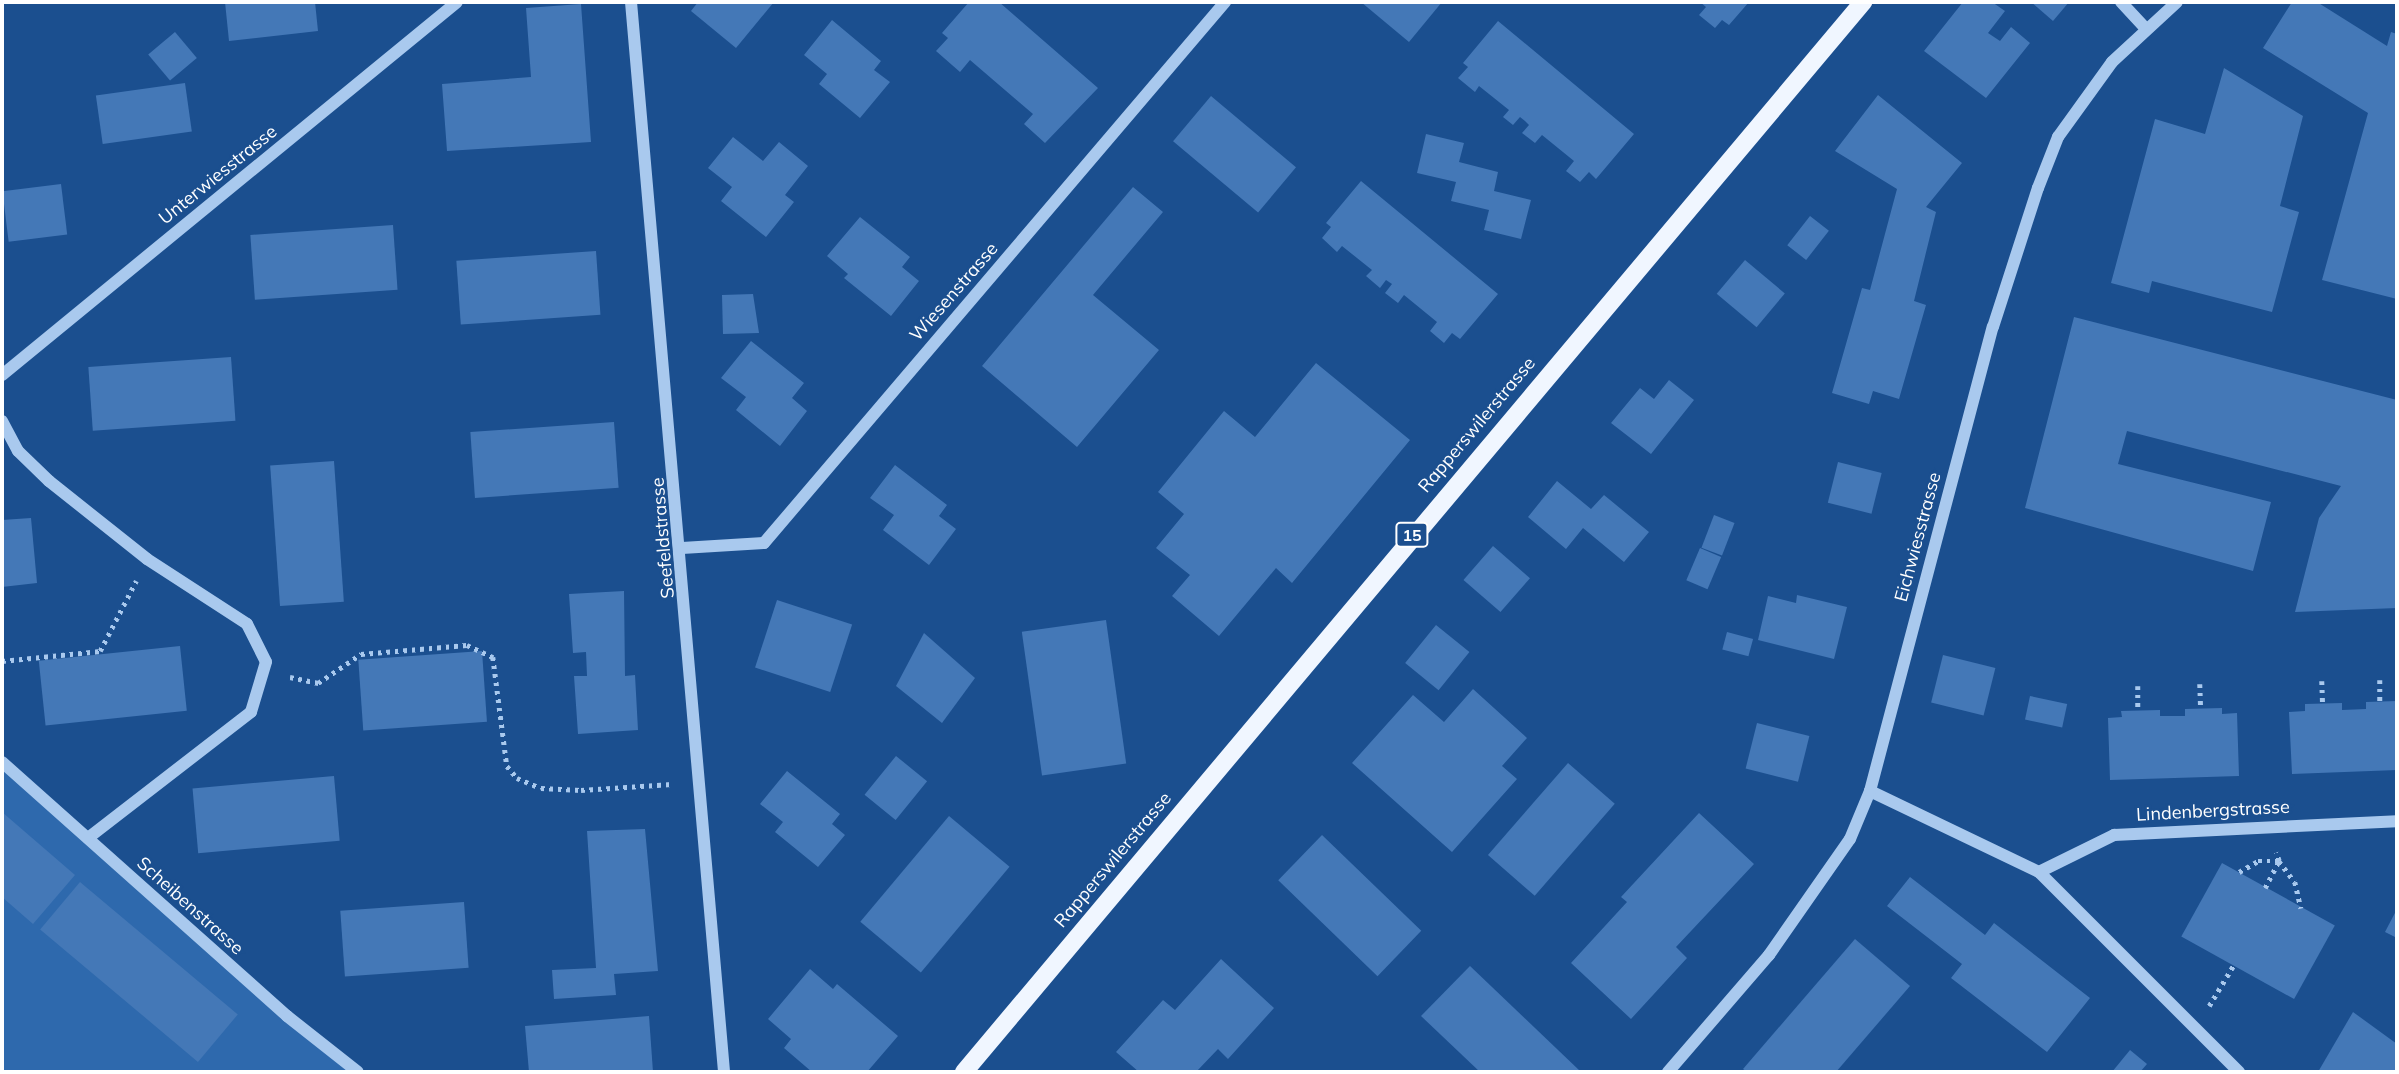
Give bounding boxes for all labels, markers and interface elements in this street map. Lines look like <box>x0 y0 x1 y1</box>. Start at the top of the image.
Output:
street label: Unterwiesstrasse <box>155 121 281 229</box>
street label: Wiesenstrasse <box>905 238 1003 346</box>
street label: Rapperswilerstrasse <box>1414 353 1540 497</box>
street label: Eichwiesstrasse <box>1890 470 1946 604</box>
street label: Seefeldstrasse <box>647 477 679 599</box>
road number: 15 <box>1394 522 1430 548</box>
street label: Rapperswilerstrasse <box>1050 788 1176 932</box>
street label: Lindenbergstrasse <box>2136 796 2290 826</box>
street label: Scheibenstrasse <box>132 853 248 959</box>

